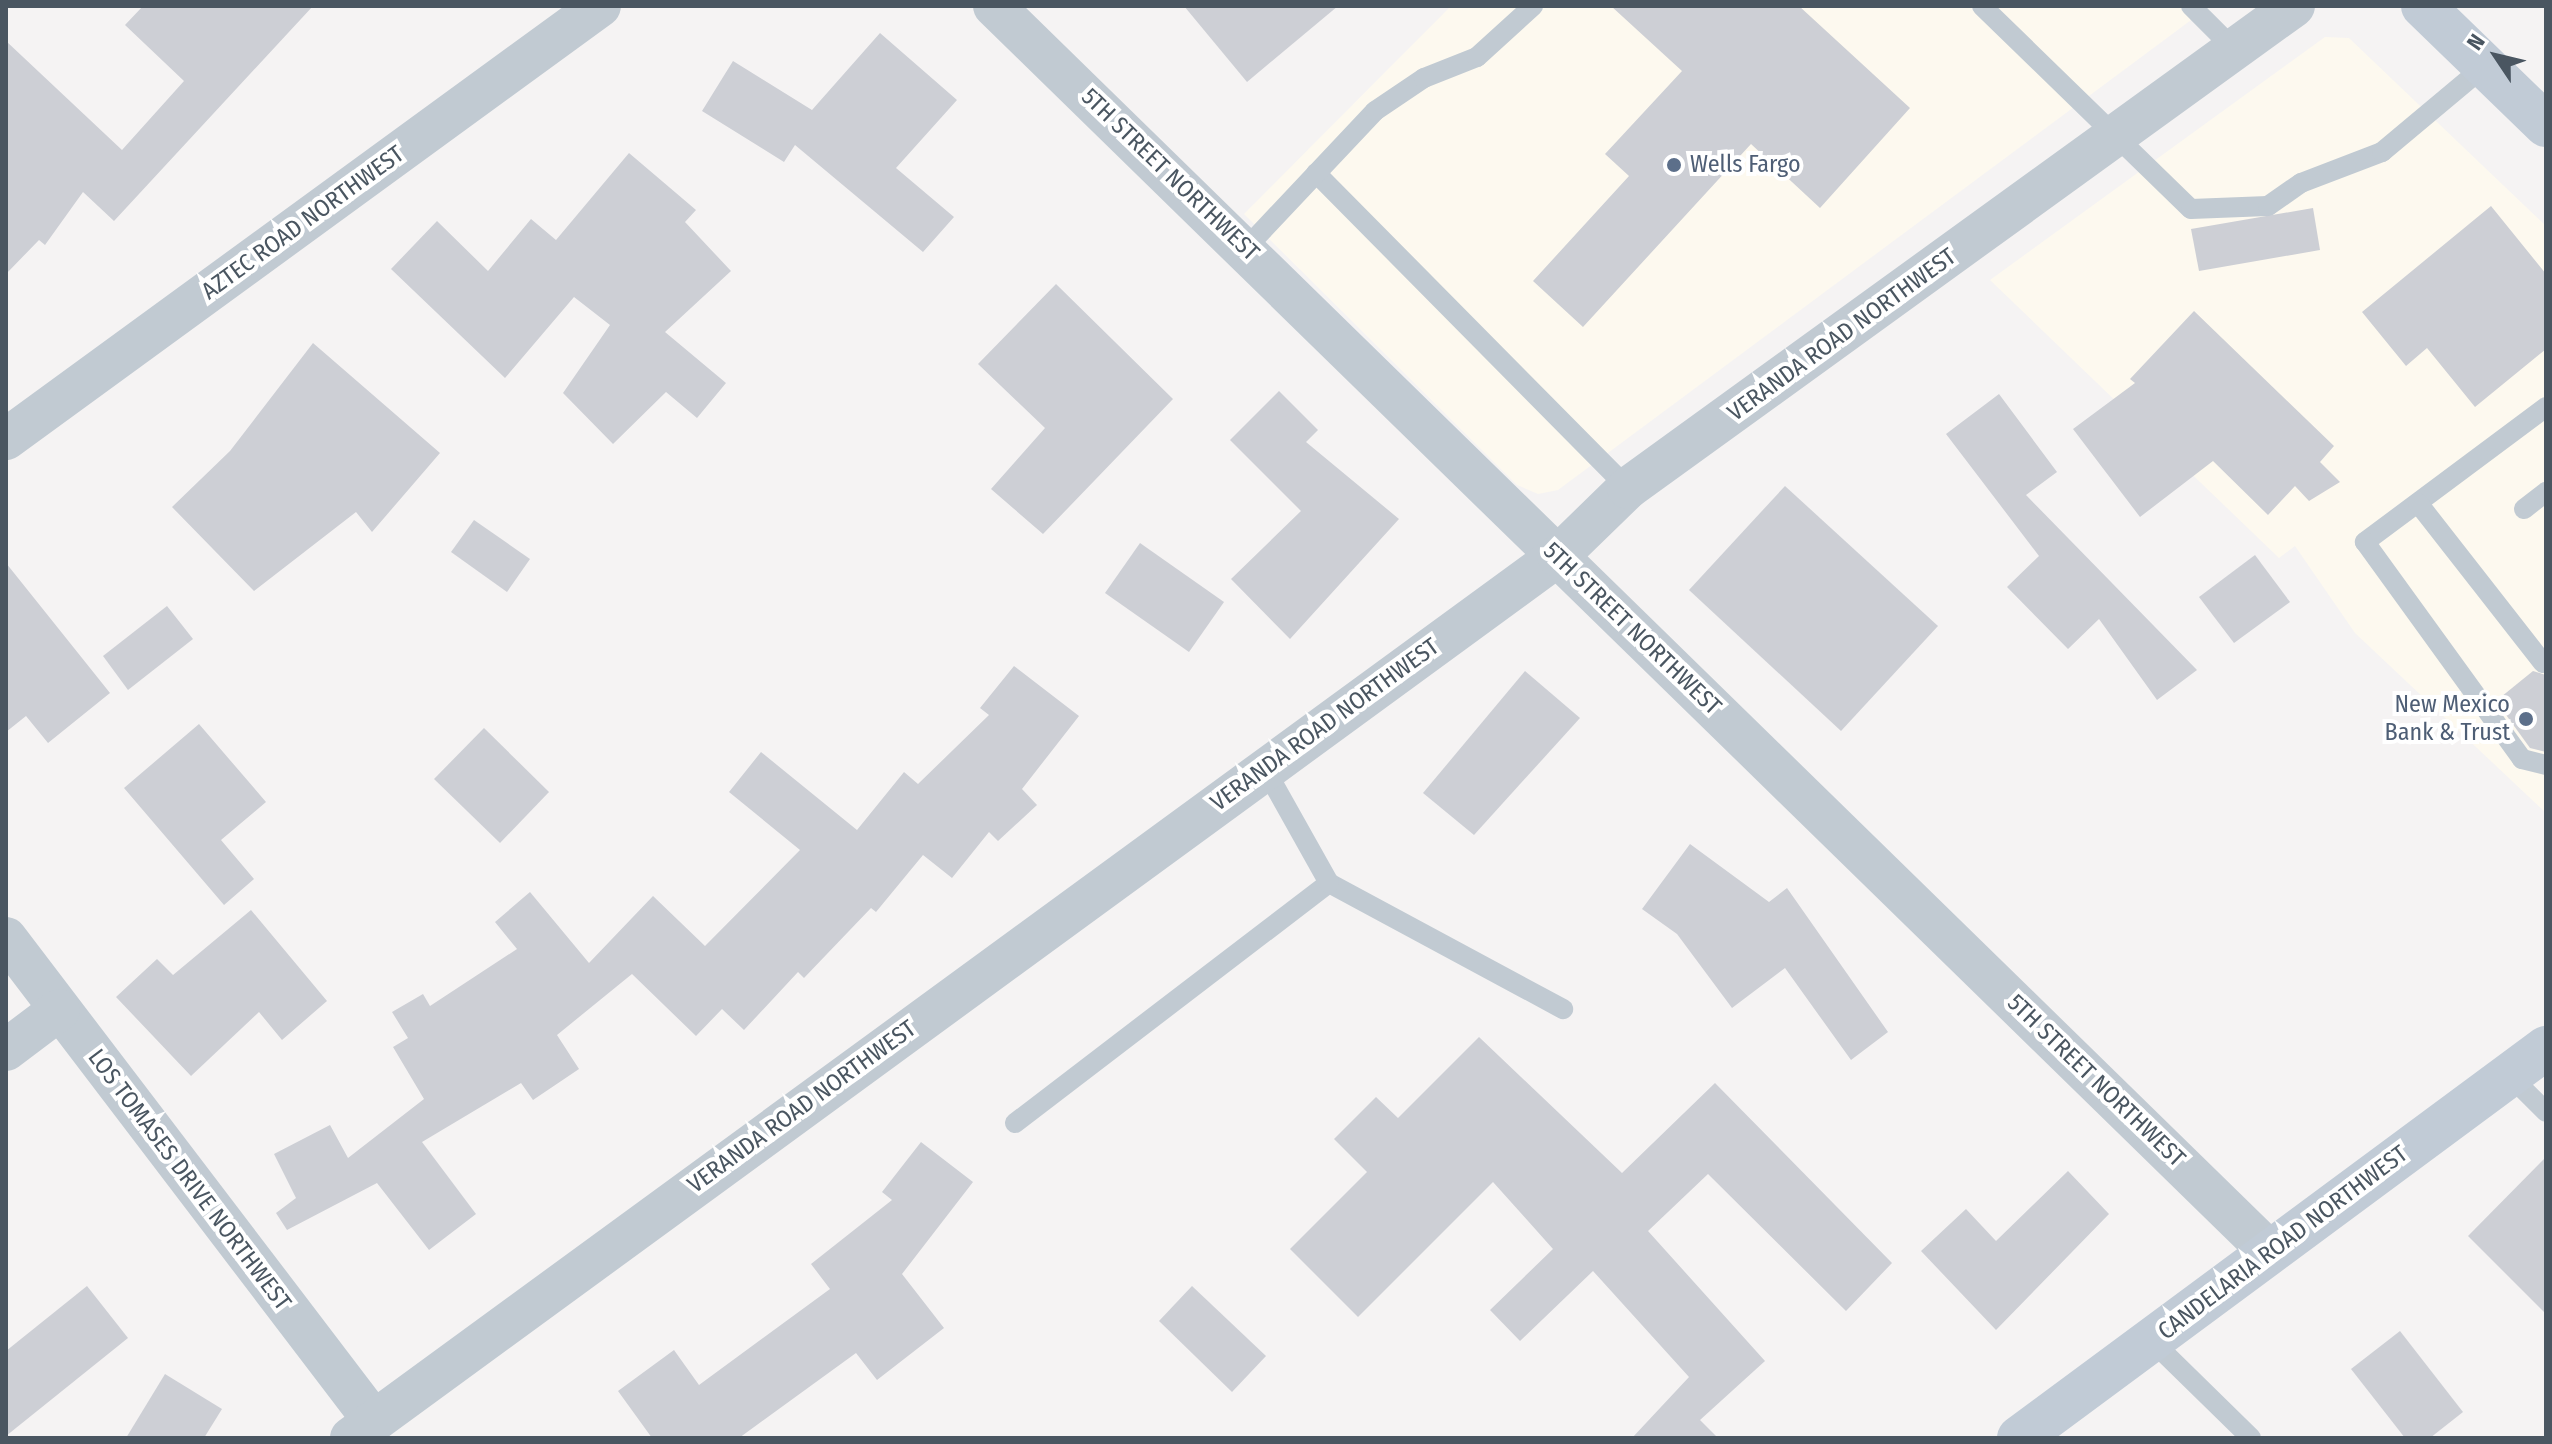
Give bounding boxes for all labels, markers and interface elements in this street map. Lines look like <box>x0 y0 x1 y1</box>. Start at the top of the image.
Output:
north arrow <box>2456 16 2536 96</box>
text: N <box>2461 29 2491 55</box>
street label: 5TH STREET NORTHWEST <box>1075 83 1265 267</box>
street label: AZTEC ROAD NORTHWEST <box>196 140 410 306</box>
place label: Wells Fargo <box>1690 151 1801 179</box>
marker: Wells Fargo <box>1665 156 1683 174</box>
street label: VERANDA ROAD NORTHWEST <box>1722 243 1962 427</box>
street label: 5TH STREET NORTHWEST <box>1537 537 1727 721</box>
street label: VERANDA ROAD NORTHWEST <box>1205 633 1445 817</box>
place label: New Mexico Bank & Trust <box>2385 691 2510 747</box>
marker: New Mexico Bank & Trust <box>2517 710 2535 728</box>
street label: 5TH STREET NORTHWEST <box>2001 989 2191 1173</box>
street label: VERANDA ROAD NORTHWEST <box>682 1015 922 1199</box>
street label: LOS TOMASES DRIVE NORTHWEST <box>81 1044 297 1316</box>
street label: CANDELARIA ROAD NORTHWEST <box>2153 1140 2413 1346</box>

